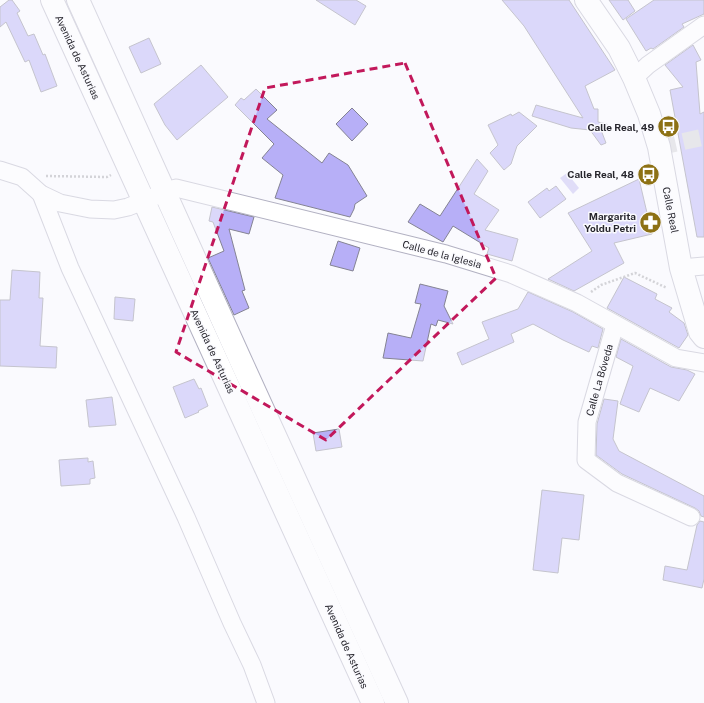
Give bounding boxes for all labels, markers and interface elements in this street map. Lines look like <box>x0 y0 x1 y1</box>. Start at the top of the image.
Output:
street label: Avenida de Asturias <box>53 13 103 101</box>
bus stop icon: Calle Real, 49 <box>656 114 682 140</box>
place label: Calle Real, 49 <box>587 121 654 133</box>
bus stop icon: Calle Real, 48 <box>636 161 662 187</box>
place label: Calle Real, 48 <box>567 168 634 180</box>
street label: Calle Real <box>661 186 681 234</box>
pharmacy icon: Margarita Yoldu Petri <box>638 209 664 235</box>
place label: Margarita Yoldu Petri <box>584 210 636 234</box>
street label: Calle de la Iglesia <box>401 238 483 270</box>
street label: Avenida de Asturias <box>188 307 238 395</box>
street label: Calle La Bóveda <box>583 343 615 417</box>
street label: Avenida de Asturias <box>323 602 371 690</box>

